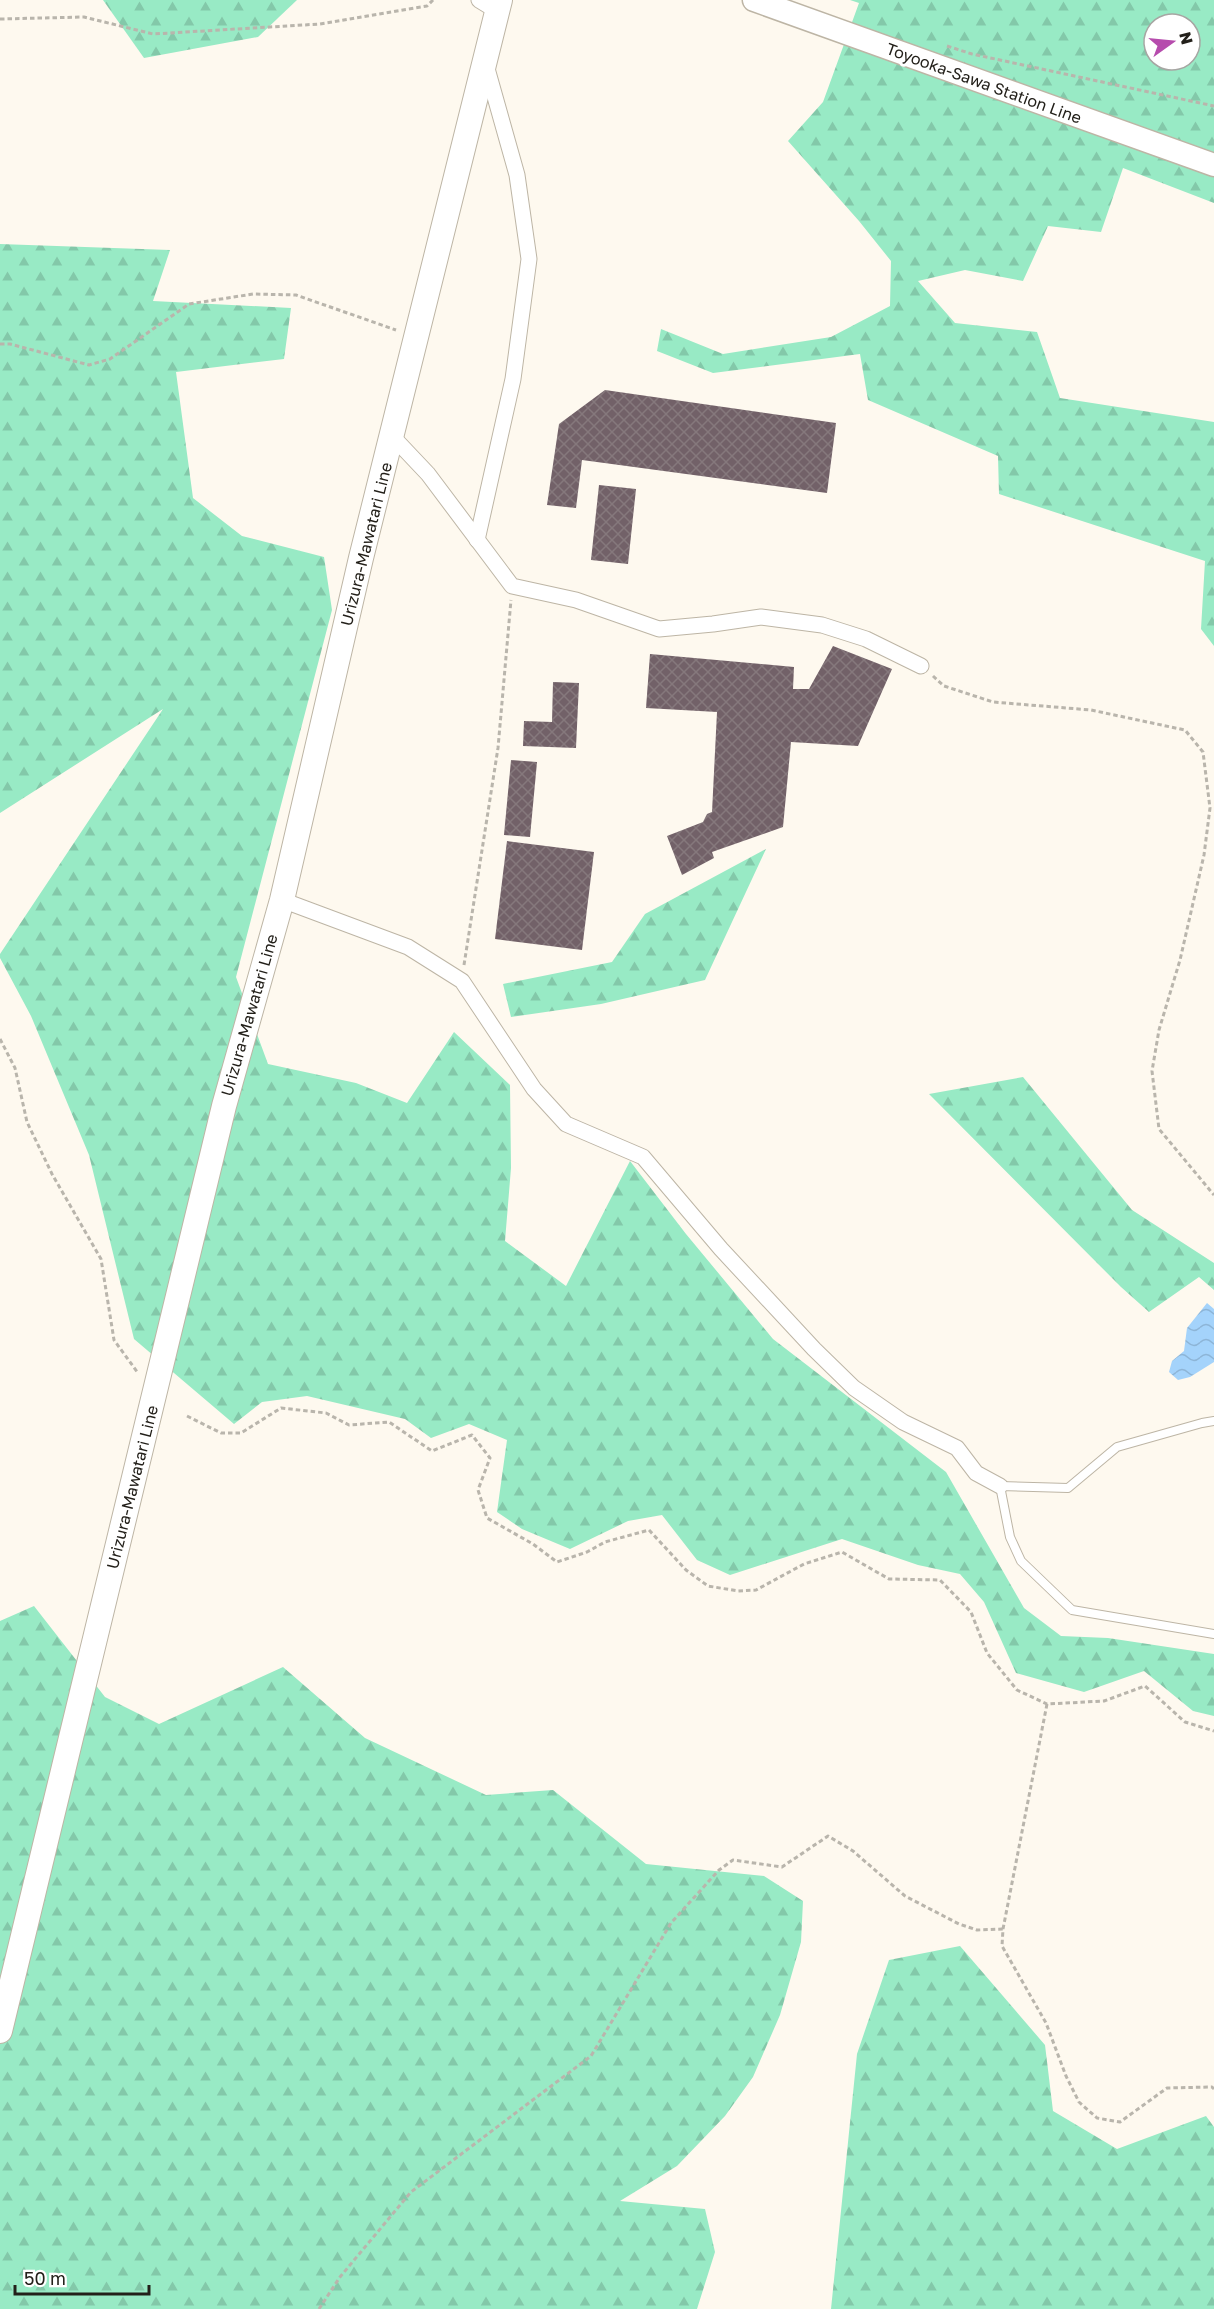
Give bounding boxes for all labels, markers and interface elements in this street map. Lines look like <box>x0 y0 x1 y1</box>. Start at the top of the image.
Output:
north arrow <box>1142 12 1202 72</box>
text: N <box>1175 30 1198 47</box>
street label: Toyooka-Sawa Station Line <box>884 38 1084 128</box>
street label: Urizura-Mawatari Line <box>336 460 396 628</box>
street label: Urizura-Mawatari Line <box>216 932 282 1098</box>
street label: Urizura-Mawatari Line <box>102 1403 162 1571</box>
scale bar <box>15 2258 148 2296</box>
text: 50 m <box>24 2267 66 2289</box>

